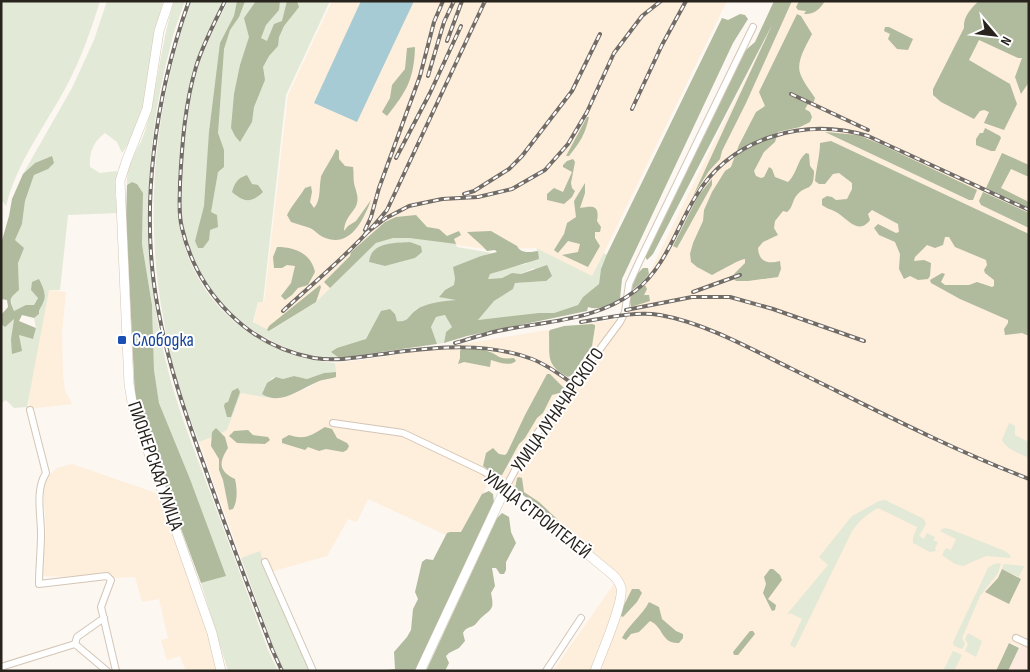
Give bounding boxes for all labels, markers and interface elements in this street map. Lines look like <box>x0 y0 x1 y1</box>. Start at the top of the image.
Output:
north arrow <box>970 10 1020 60</box>
text: N <box>997 34 1015 48</box>
place label: Слободка <box>132 329 194 352</box>
marker: Слободка <box>116 334 128 346</box>
street label: УЛИЦА ЛУНАЧАРСКОГО <box>507 344 609 476</box>
street label: ПИОНЕРСКАЯ УЛИЦА <box>122 399 188 534</box>
street label: УЛИЦА СТРОИТЕЛЕЙ <box>478 466 596 564</box>

